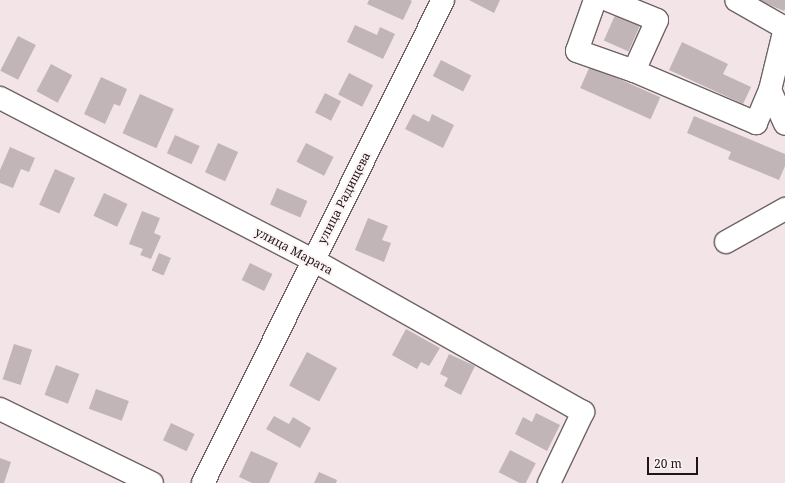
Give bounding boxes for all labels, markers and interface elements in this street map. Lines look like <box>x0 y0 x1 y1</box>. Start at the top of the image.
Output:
street label: улица Радищева <box>315 150 373 246</box>
street label: улица Марата <box>253 224 335 278</box>
scale bar <box>649 449 700 475</box>
text: 20 m <box>654 455 682 472</box>

